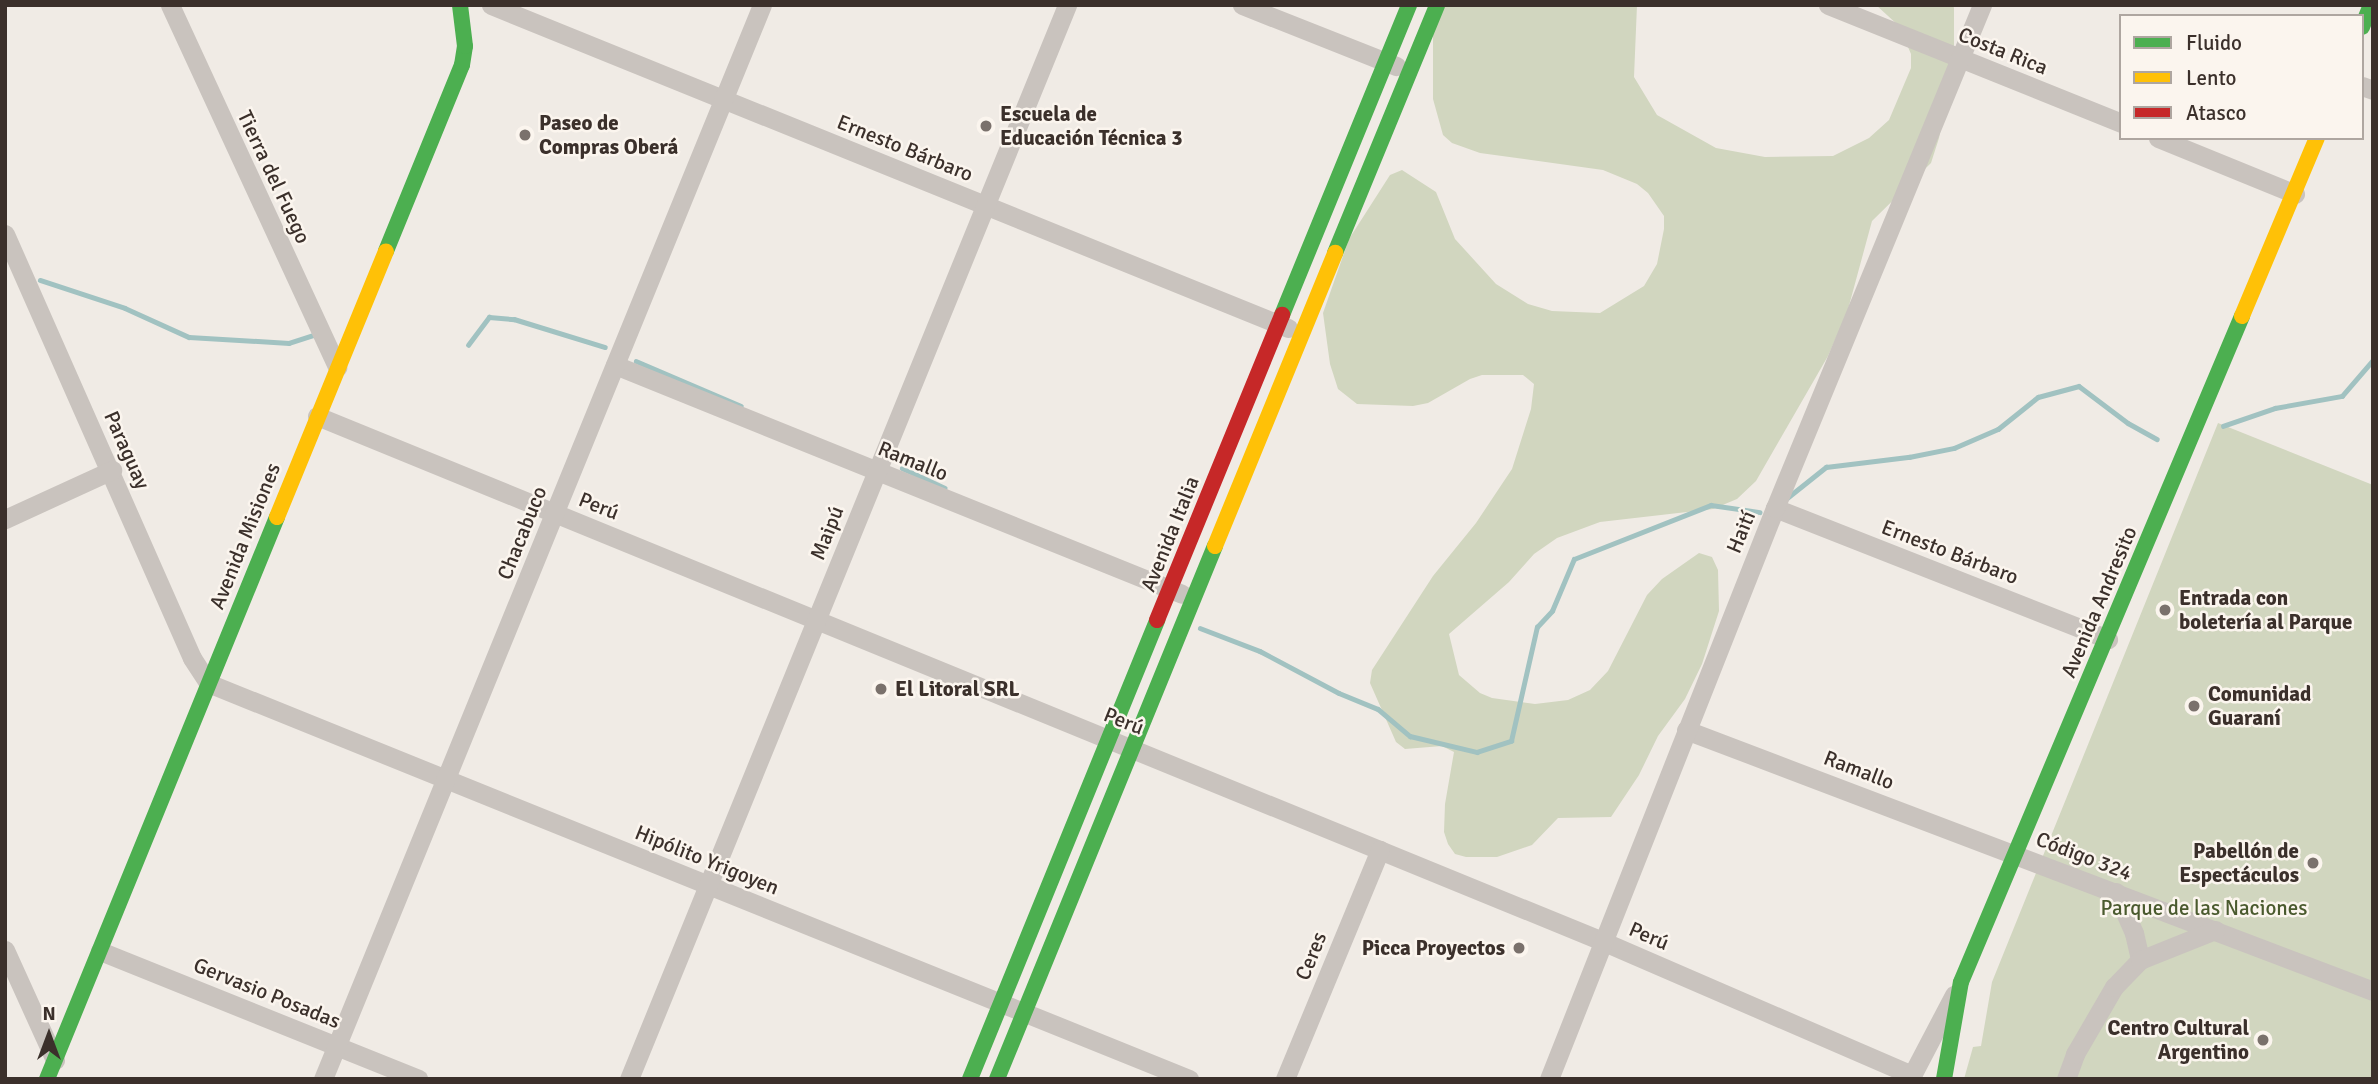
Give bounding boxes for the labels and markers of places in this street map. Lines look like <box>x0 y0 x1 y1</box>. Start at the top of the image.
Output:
place label: Escuela de Educación Técnica 3 <box>1000 101 1182 151</box>
place label: Paseo de Compras Oberá <box>539 110 678 160</box>
marker: Escuela de Educación Técnica 3 <box>978 118 994 134</box>
marker: Paseo de Compras Oberá <box>517 127 533 143</box>
place label: Entrada con boletería al Parque <box>2179 585 2353 635</box>
marker: Entrada con boletería al Parque <box>2157 602 2173 618</box>
place label: El Litoral SRL <box>895 676 1019 702</box>
marker: El Litoral SRL <box>873 681 889 697</box>
place label: Comunidad Guaraní <box>2208 681 2311 731</box>
marker: Comunidad Guaraní <box>2186 698 2202 714</box>
place label: Pabellón de Espectáculos <box>2179 838 2299 888</box>
marker: Pabellón de Espectáculos <box>2305 855 2321 871</box>
place label: Picca Proyectos <box>1362 935 1505 961</box>
marker: Picca Proyectos <box>1511 940 1527 956</box>
place label: Centro Cultural Argentino <box>2108 1015 2249 1065</box>
marker: Centro Cultural Argentino <box>2255 1032 2271 1048</box>

